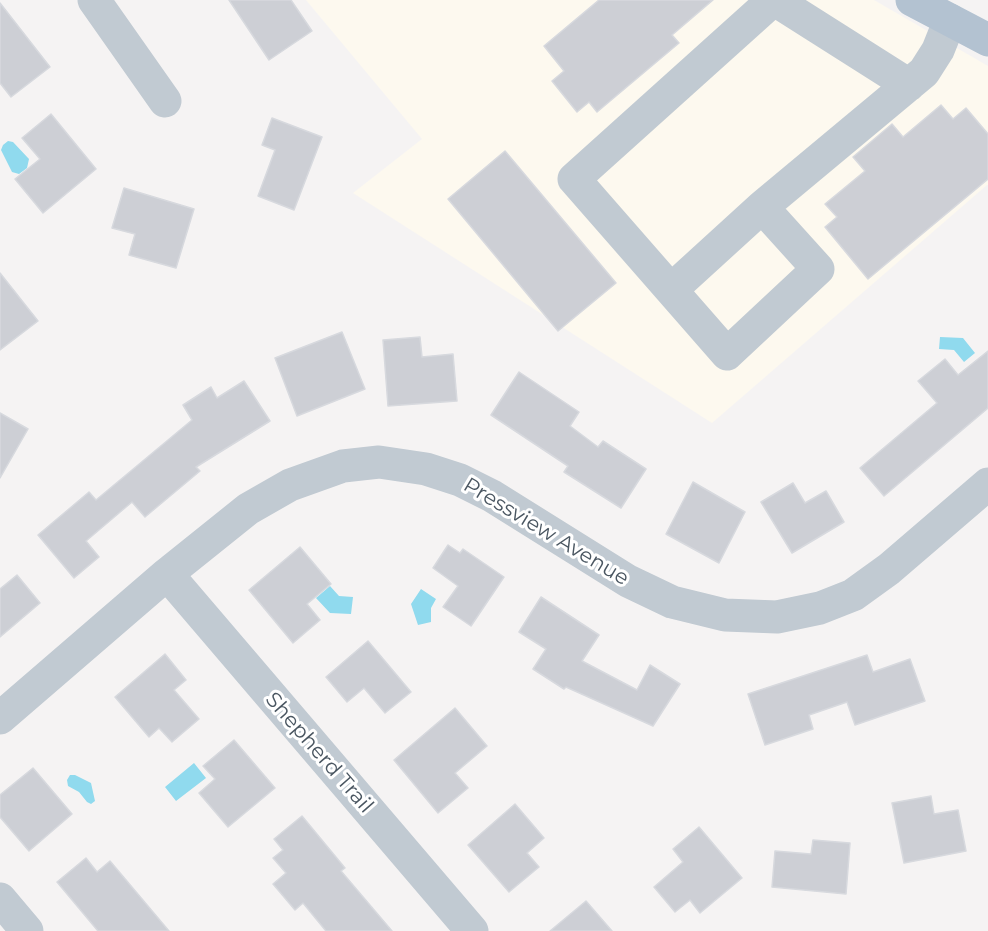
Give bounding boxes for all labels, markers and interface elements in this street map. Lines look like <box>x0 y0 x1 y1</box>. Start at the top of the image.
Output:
street label: Pressview Avenue <box>459 473 633 591</box>
street label: Shepherd Trail <box>260 687 378 819</box>

